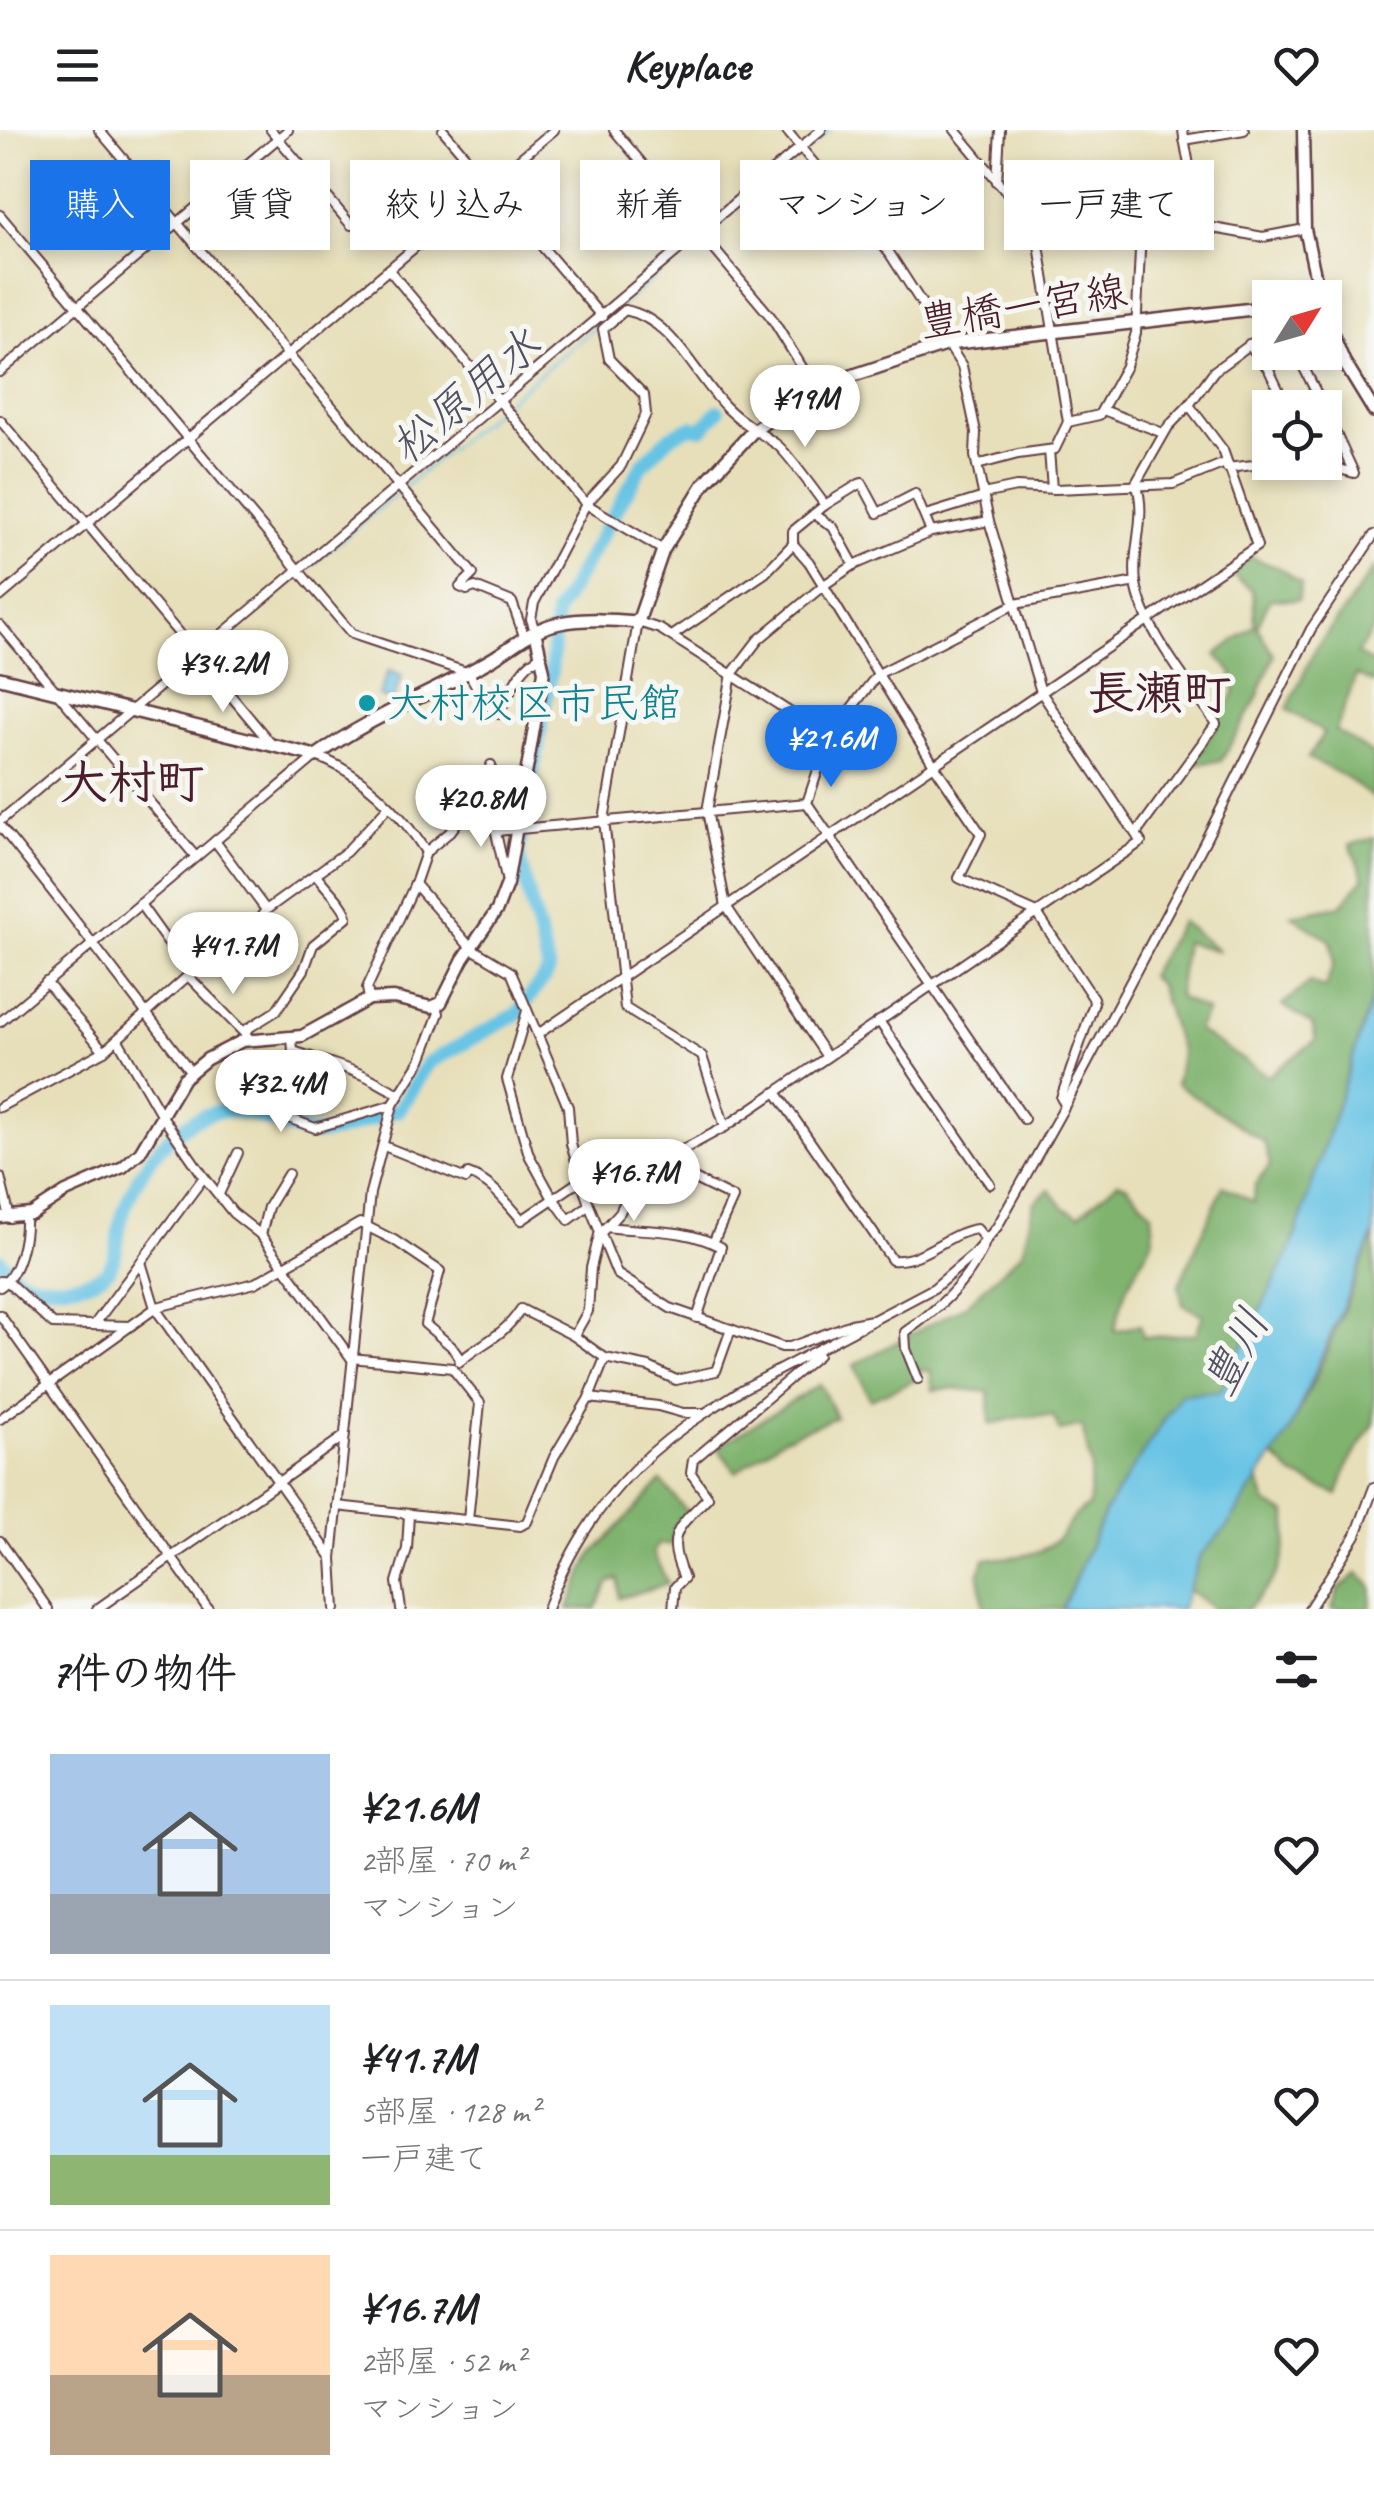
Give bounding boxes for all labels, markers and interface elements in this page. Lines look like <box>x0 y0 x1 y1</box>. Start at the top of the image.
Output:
text: Keyplace <box>624 37 750 94</box>
icon: menu <box>50 38 105 93</box>
icon: heart <box>1269 38 1324 93</box>
chip: 購入 <box>30 160 170 250</box>
chip: 賃貸 <box>190 160 330 250</box>
chip: 絞り込み <box>350 160 560 250</box>
chip: 新着 <box>580 160 720 250</box>
chip: マンション <box>740 160 984 250</box>
chip: 一戸建て <box>1004 160 1214 250</box>
street label: 豊橋一宮線 <box>915 264 1131 350</box>
north arrow <box>1252 280 1342 370</box>
map controls <box>1252 280 1342 480</box>
water label: 松原用水 <box>379 316 553 476</box>
pin: ¥19M <box>746 365 864 450</box>
text: ¥19M <box>772 377 838 418</box>
button: locate <box>1252 390 1342 480</box>
pin: ¥34.2M <box>142 630 304 715</box>
text: ¥34.2M <box>179 642 267 683</box>
district label: 長瀬町 <box>1087 663 1231 723</box>
place label: 大村校区市民館 <box>387 677 681 730</box>
marker: 大村校区市民館 <box>356 692 378 714</box>
pin: ¥21.6M <box>750 705 912 790</box>
text: ¥21.6M <box>787 717 875 758</box>
district label: 大村町 <box>60 752 204 812</box>
pin: ¥20.8M <box>400 765 562 850</box>
text: ¥20.8M <box>437 777 525 818</box>
pin: ¥41.7M <box>152 912 314 997</box>
text: ¥41.7M <box>189 924 277 965</box>
pin: ¥32.4M <box>200 1050 362 1135</box>
text: ¥32.4M <box>237 1062 325 1103</box>
pin: ¥16.7M <box>553 1139 715 1224</box>
text: ¥16.7M <box>590 1151 678 1192</box>
water label: 豊川 <box>1190 1299 1282 1405</box>
icon: filters <box>1269 1642 1324 1697</box>
text: 7件の物件 <box>50 1647 237 1700</box>
text: ¥21.6M <box>360 1781 475 1834</box>
icon: home <box>130 1794 250 1914</box>
icon: heart <box>1269 1827 1324 1882</box>
text: 2部屋 · 70 m² <box>360 1840 525 1881</box>
text: マンション <box>360 1887 519 1928</box>
text: ¥41.7M <box>360 2032 474 2085</box>
icon: home <box>130 2045 250 2165</box>
icon: heart <box>1269 2078 1324 2133</box>
text: 5部屋 · 128 m² <box>360 2091 539 2132</box>
text: 一戸建て <box>360 2138 488 2179</box>
text: ¥16.7M <box>360 2282 475 2335</box>
icon: home <box>130 2295 250 2415</box>
icon: heart <box>1269 2328 1324 2383</box>
text: 2部屋 · 52 m² <box>360 2341 525 2382</box>
text: マンション <box>360 2388 519 2429</box>

